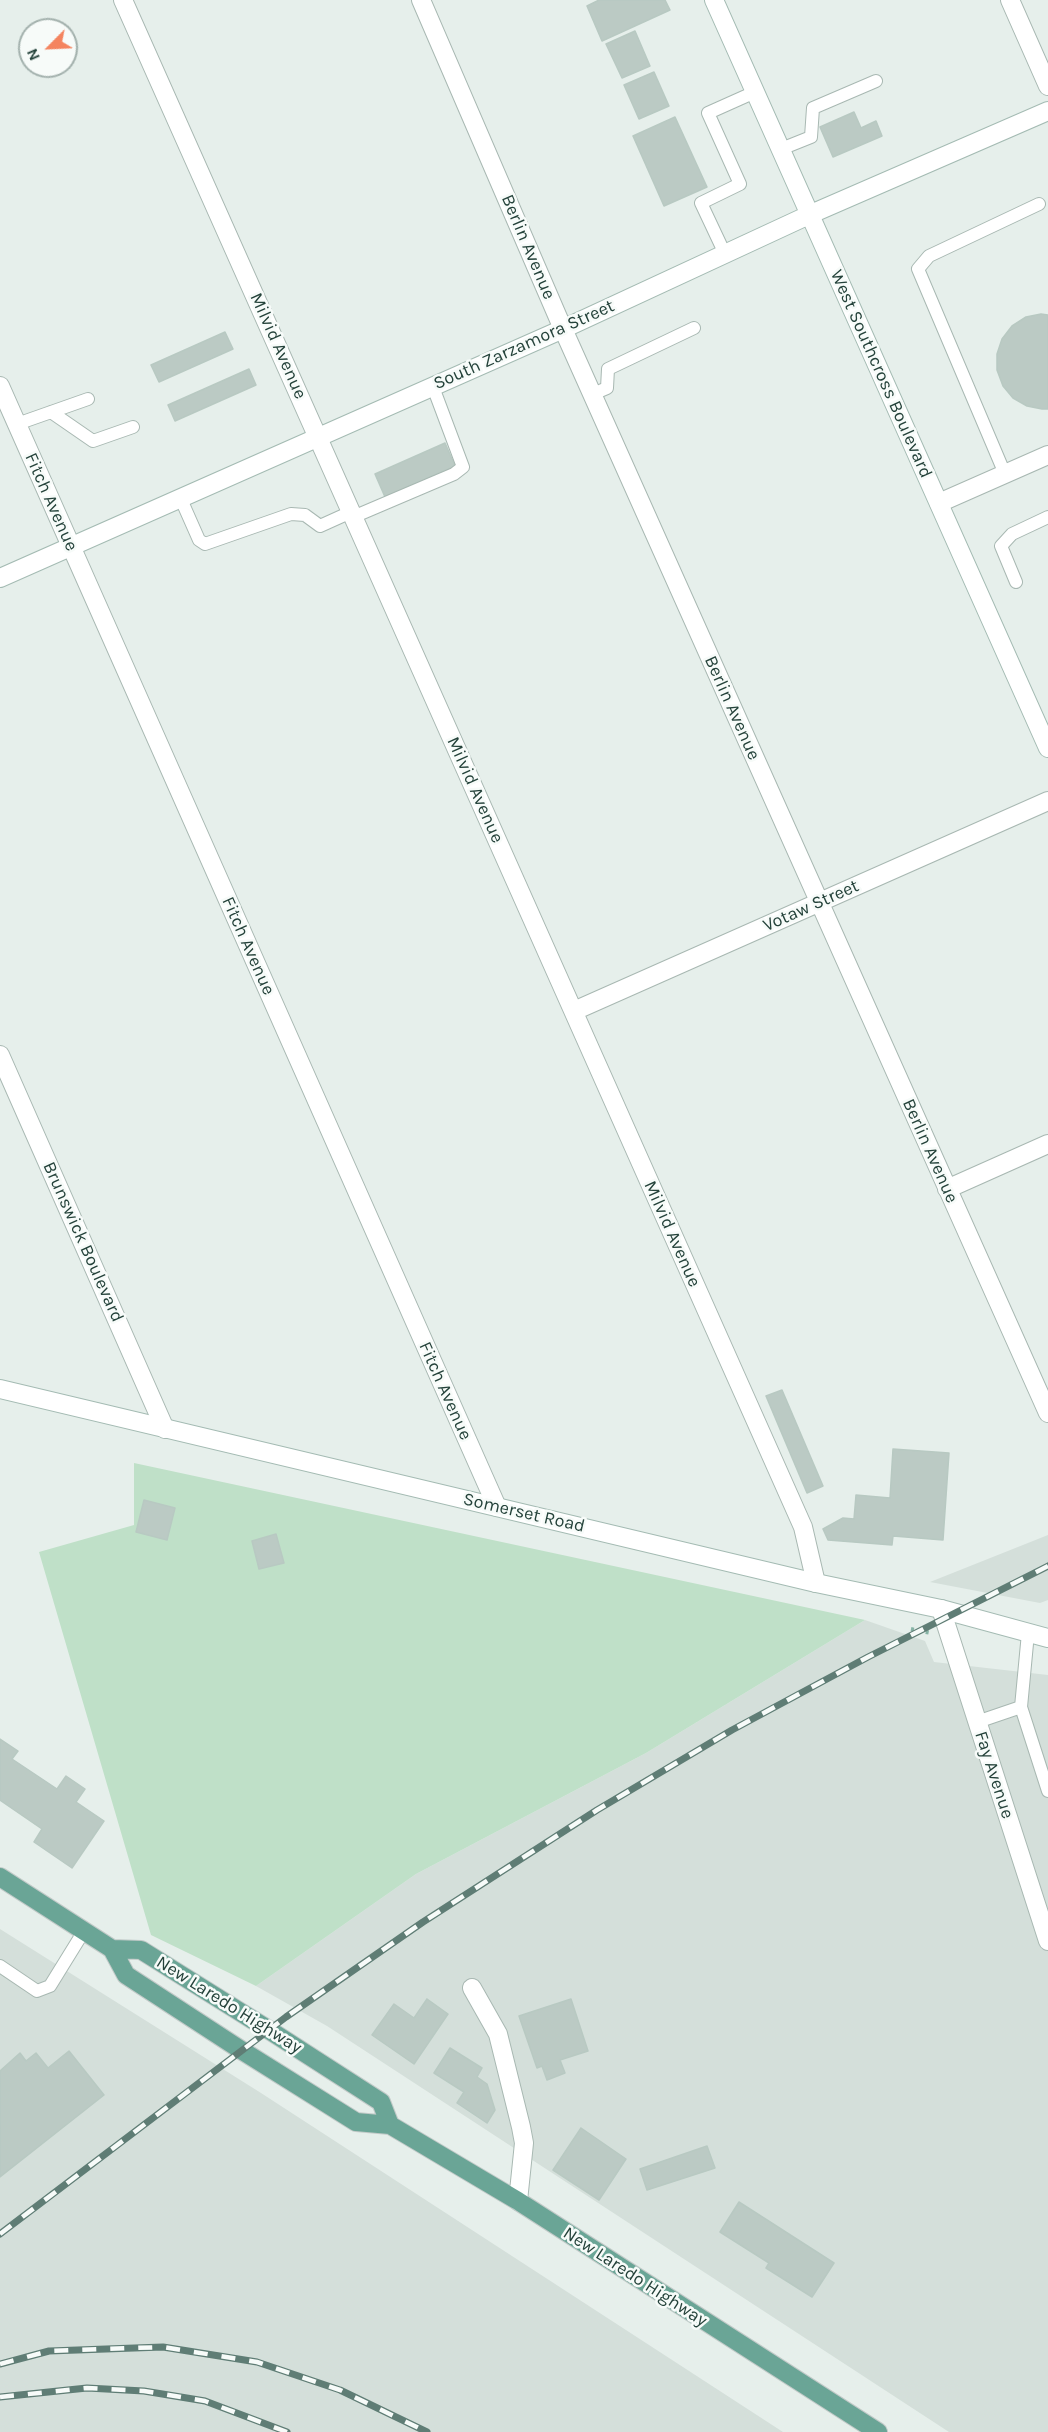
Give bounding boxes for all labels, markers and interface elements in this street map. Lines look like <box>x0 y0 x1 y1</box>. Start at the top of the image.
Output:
north arrow <box>18 18 78 78</box>
text: N <box>22 46 44 64</box>
street label: Berlin Avenue <box>496 191 560 303</box>
street label: West Southcross Boulevard <box>825 267 937 481</box>
street label: Milvid Avenue <box>245 289 311 403</box>
street label: South Zarzamora Street <box>430 295 618 395</box>
street label: Fitch Avenue <box>20 450 82 554</box>
street label: Berlin Avenue <box>699 653 765 763</box>
street label: Milvid Avenue <box>442 733 508 847</box>
street label: Votaw Street <box>760 875 862 937</box>
street label: Fitch Avenue <box>217 894 279 998</box>
street label: Berlin Avenue <box>897 1096 963 1206</box>
street label: Brunswick Boulevard <box>38 1158 128 1326</box>
street label: Milvid Avenue <box>639 1177 705 1291</box>
street label: Fitch Avenue <box>414 1339 476 1443</box>
street label: Somerset Road <box>461 1488 587 1538</box>
street label: Fay Avenue <box>970 1728 1018 1822</box>
street label: New Laredo Highway <box>152 1951 306 2059</box>
street label: New Laredo Highway <box>559 2222 711 2332</box>

